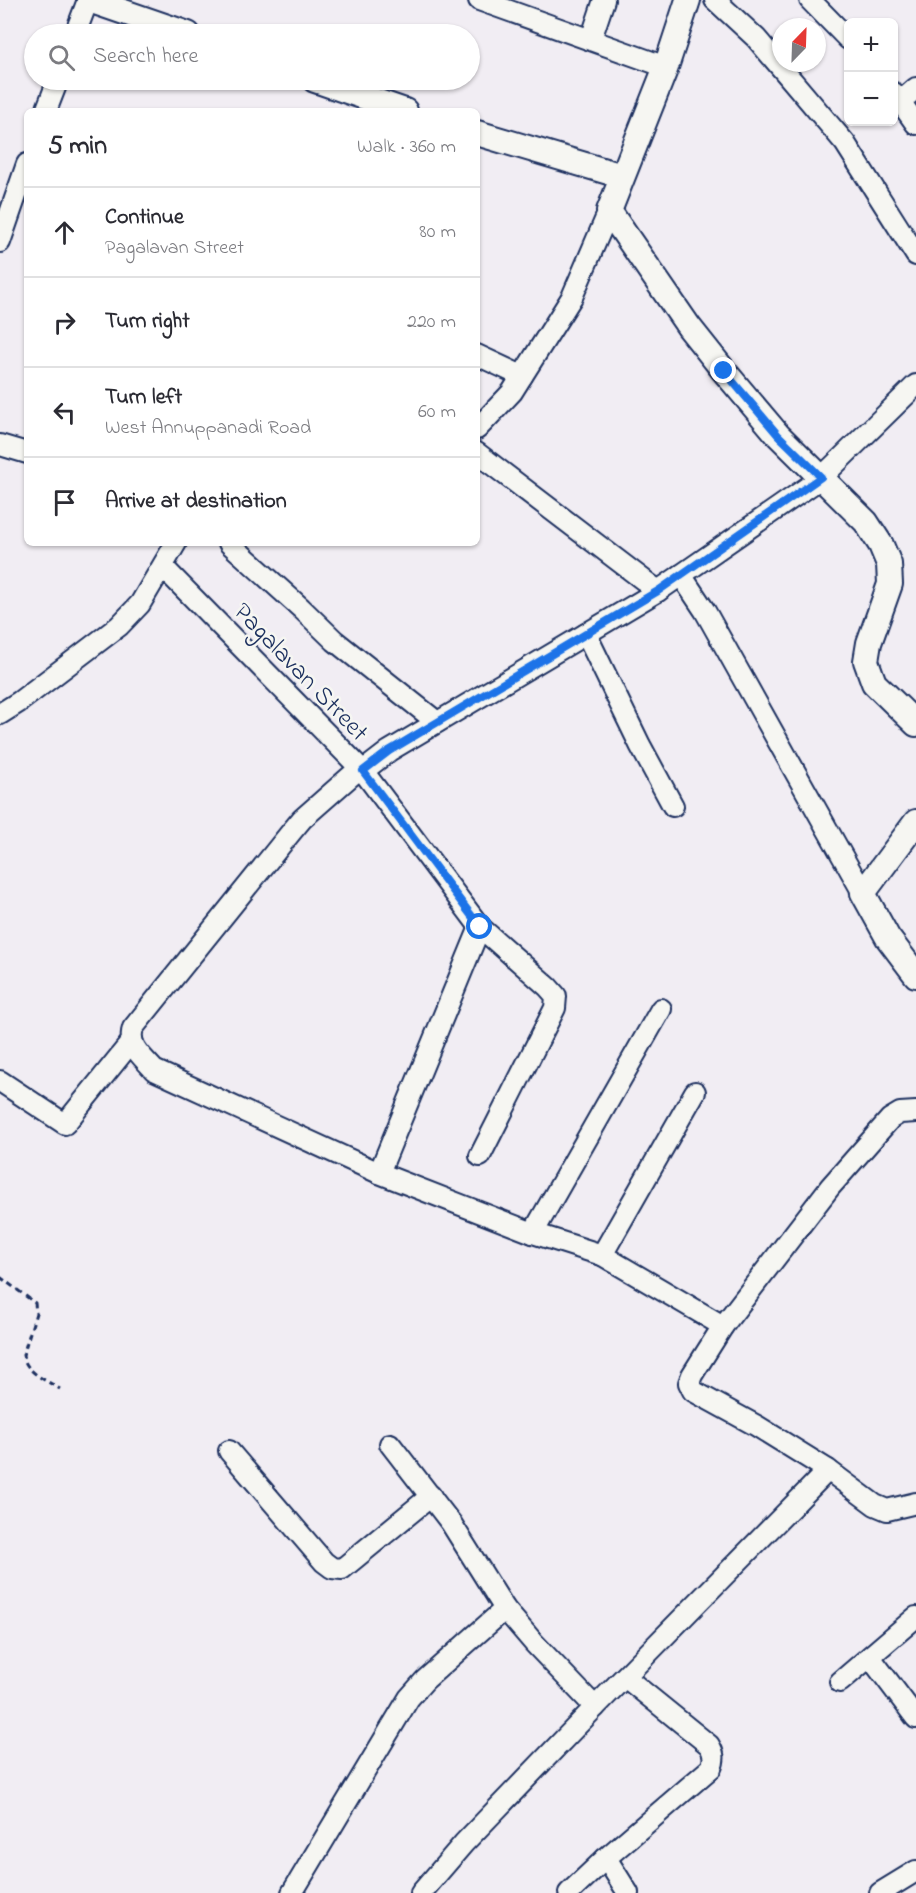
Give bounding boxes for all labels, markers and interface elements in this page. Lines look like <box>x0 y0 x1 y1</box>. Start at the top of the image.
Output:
north arrow <box>772 18 826 72</box>
map controls <box>844 18 898 126</box>
button: + <box>844 18 898 72</box>
search box <box>24 24 480 90</box>
icon: search <box>45 41 78 74</box>
text: Search here <box>93 41 198 73</box>
button: − <box>844 72 898 126</box>
text: 5 min <box>48 128 107 166</box>
text: Walk · 360 m <box>357 133 456 162</box>
text: Continue <box>105 202 184 234</box>
icon: ahead <box>48 216 81 249</box>
text: 80 m <box>419 218 456 247</box>
text: Pagalavan Street <box>105 234 244 263</box>
icon: right <box>48 306 81 339</box>
text: Turn right <box>105 306 190 338</box>
text: 220 m <box>407 308 456 337</box>
route end <box>710 357 736 383</box>
text: Turn left <box>105 382 182 414</box>
icon: left <box>48 396 81 429</box>
text: 60 m <box>418 398 456 427</box>
text: West Annuppanadi Road <box>105 414 311 443</box>
icon: arrive <box>48 486 81 519</box>
text: Arrive at destination <box>105 486 287 518</box>
street label: Pagalavan Street <box>223 595 376 751</box>
route start <box>466 913 492 939</box>

